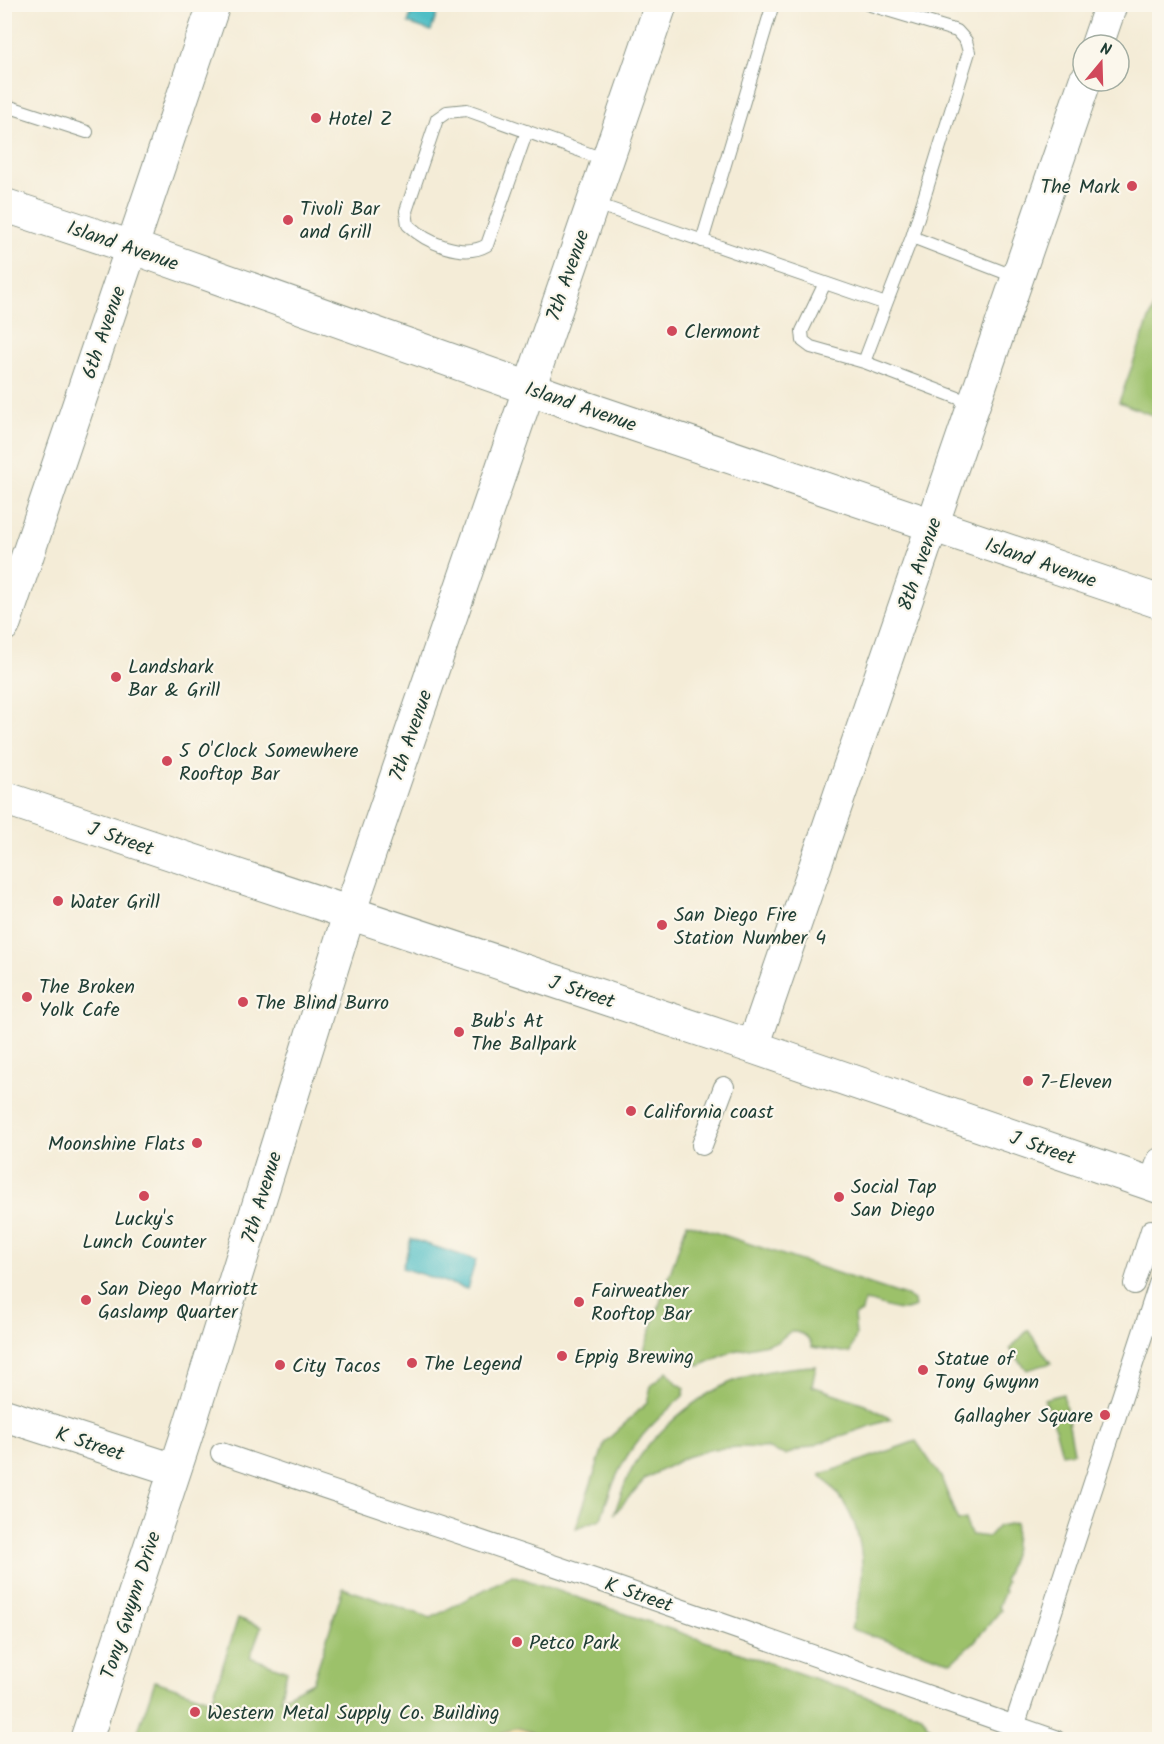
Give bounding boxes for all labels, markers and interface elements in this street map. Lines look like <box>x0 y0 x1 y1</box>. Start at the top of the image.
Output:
north arrow <box>1071 33 1131 93</box>
text: N <box>1097 37 1114 64</box>
place label: Hotel Z <box>328 104 393 136</box>
marker: Hotel Z <box>309 111 323 125</box>
place label: The Mark <box>1040 172 1121 204</box>
marker: The Mark <box>1125 179 1139 193</box>
place label: Tivoli Bar and Grill <box>300 194 381 249</box>
street label: Island Avenue <box>62 213 183 281</box>
marker: Tivoli Bar and Grill <box>281 213 295 227</box>
street label: 7th Avenue <box>538 226 599 326</box>
street label: 6th Avenue <box>74 282 136 383</box>
place label: Clermont <box>684 317 760 349</box>
marker: Clermont <box>665 324 679 338</box>
street label: Island Avenue <box>520 374 641 442</box>
street label: 8th Avenue <box>890 513 952 616</box>
street label: Island Avenue <box>980 530 1101 598</box>
place label: Landshark Bar & Grill <box>128 652 220 707</box>
marker: Landshark Bar & Grill <box>109 670 123 684</box>
street label: 7th Avenue <box>381 686 442 786</box>
place label: 5 O'Clock Somewhere Rooftop Bar <box>179 736 359 791</box>
marker: 5 O'Clock Somewhere Rooftop Bar <box>160 754 174 768</box>
street label: J Street <box>83 814 158 866</box>
place label: Water Grill <box>70 887 160 919</box>
marker: Water Grill <box>51 894 65 908</box>
place label: San Diego Fire Station Number 4 <box>674 900 826 955</box>
marker: San Diego Fire Station Number 4 <box>655 918 669 932</box>
street label: J Street <box>544 967 619 1019</box>
place label: The Broken Yolk Cafe <box>39 972 135 1027</box>
place label: The Blind Burro <box>255 988 389 1020</box>
marker: The Broken Yolk Cafe <box>20 990 34 1004</box>
marker: The Blind Burro <box>236 995 250 1009</box>
place label: Bub's At The Ballpark <box>471 1006 577 1061</box>
marker: Bub's At The Ballpark <box>452 1025 466 1039</box>
place label: 7-Eleven <box>1040 1067 1112 1099</box>
marker: 7-Eleven <box>1021 1074 1035 1088</box>
place label: California coast <box>643 1097 774 1129</box>
marker: California coast <box>624 1104 638 1118</box>
street label: J Street <box>1005 1123 1080 1175</box>
place label: Moonshine Flats <box>48 1129 185 1161</box>
marker: Moonshine Flats <box>190 1136 204 1150</box>
street label: 7th Avenue <box>234 1148 292 1247</box>
place label: Social Tap San Diego <box>851 1172 937 1227</box>
marker: Lucky's Lunch Counter <box>137 1189 151 1203</box>
marker: Social Tap San Diego <box>832 1190 846 1204</box>
place label: Lucky's Lunch Counter <box>82 1204 207 1259</box>
place label: San Diego Marriott Gaslamp Quarter <box>98 1274 258 1329</box>
place label: Fairweather Rooftop Bar <box>591 1276 693 1331</box>
marker: San Diego Marriott Gaslamp Quarter <box>79 1293 93 1307</box>
marker: Fairweather Rooftop Bar <box>572 1295 586 1309</box>
place label: Eppig Brewing <box>574 1342 694 1374</box>
place label: Statue of Tony Gwynn <box>935 1344 1039 1399</box>
place label: The Legend <box>424 1349 523 1381</box>
marker: Eppig Brewing <box>555 1349 569 1363</box>
place label: City Tacos <box>292 1351 381 1383</box>
marker: The Legend <box>405 1356 419 1370</box>
marker: City Tacos <box>273 1358 287 1372</box>
marker: Statue of Tony Gwynn <box>916 1363 930 1377</box>
place label: Gallagher Square <box>954 1401 1093 1433</box>
marker: Gallagher Square <box>1098 1408 1112 1422</box>
street label: K Street <box>51 1419 128 1471</box>
street label: Tony Gwynn Drive <box>93 1527 171 1684</box>
street label: K Street <box>600 1569 677 1623</box>
place label: Petco Park <box>529 1628 619 1660</box>
marker: Petco Park <box>510 1635 524 1649</box>
place label: Western Metal Supply Co. Building <box>207 1698 499 1730</box>
marker: Western Metal Supply Co. Building <box>188 1705 202 1719</box>

